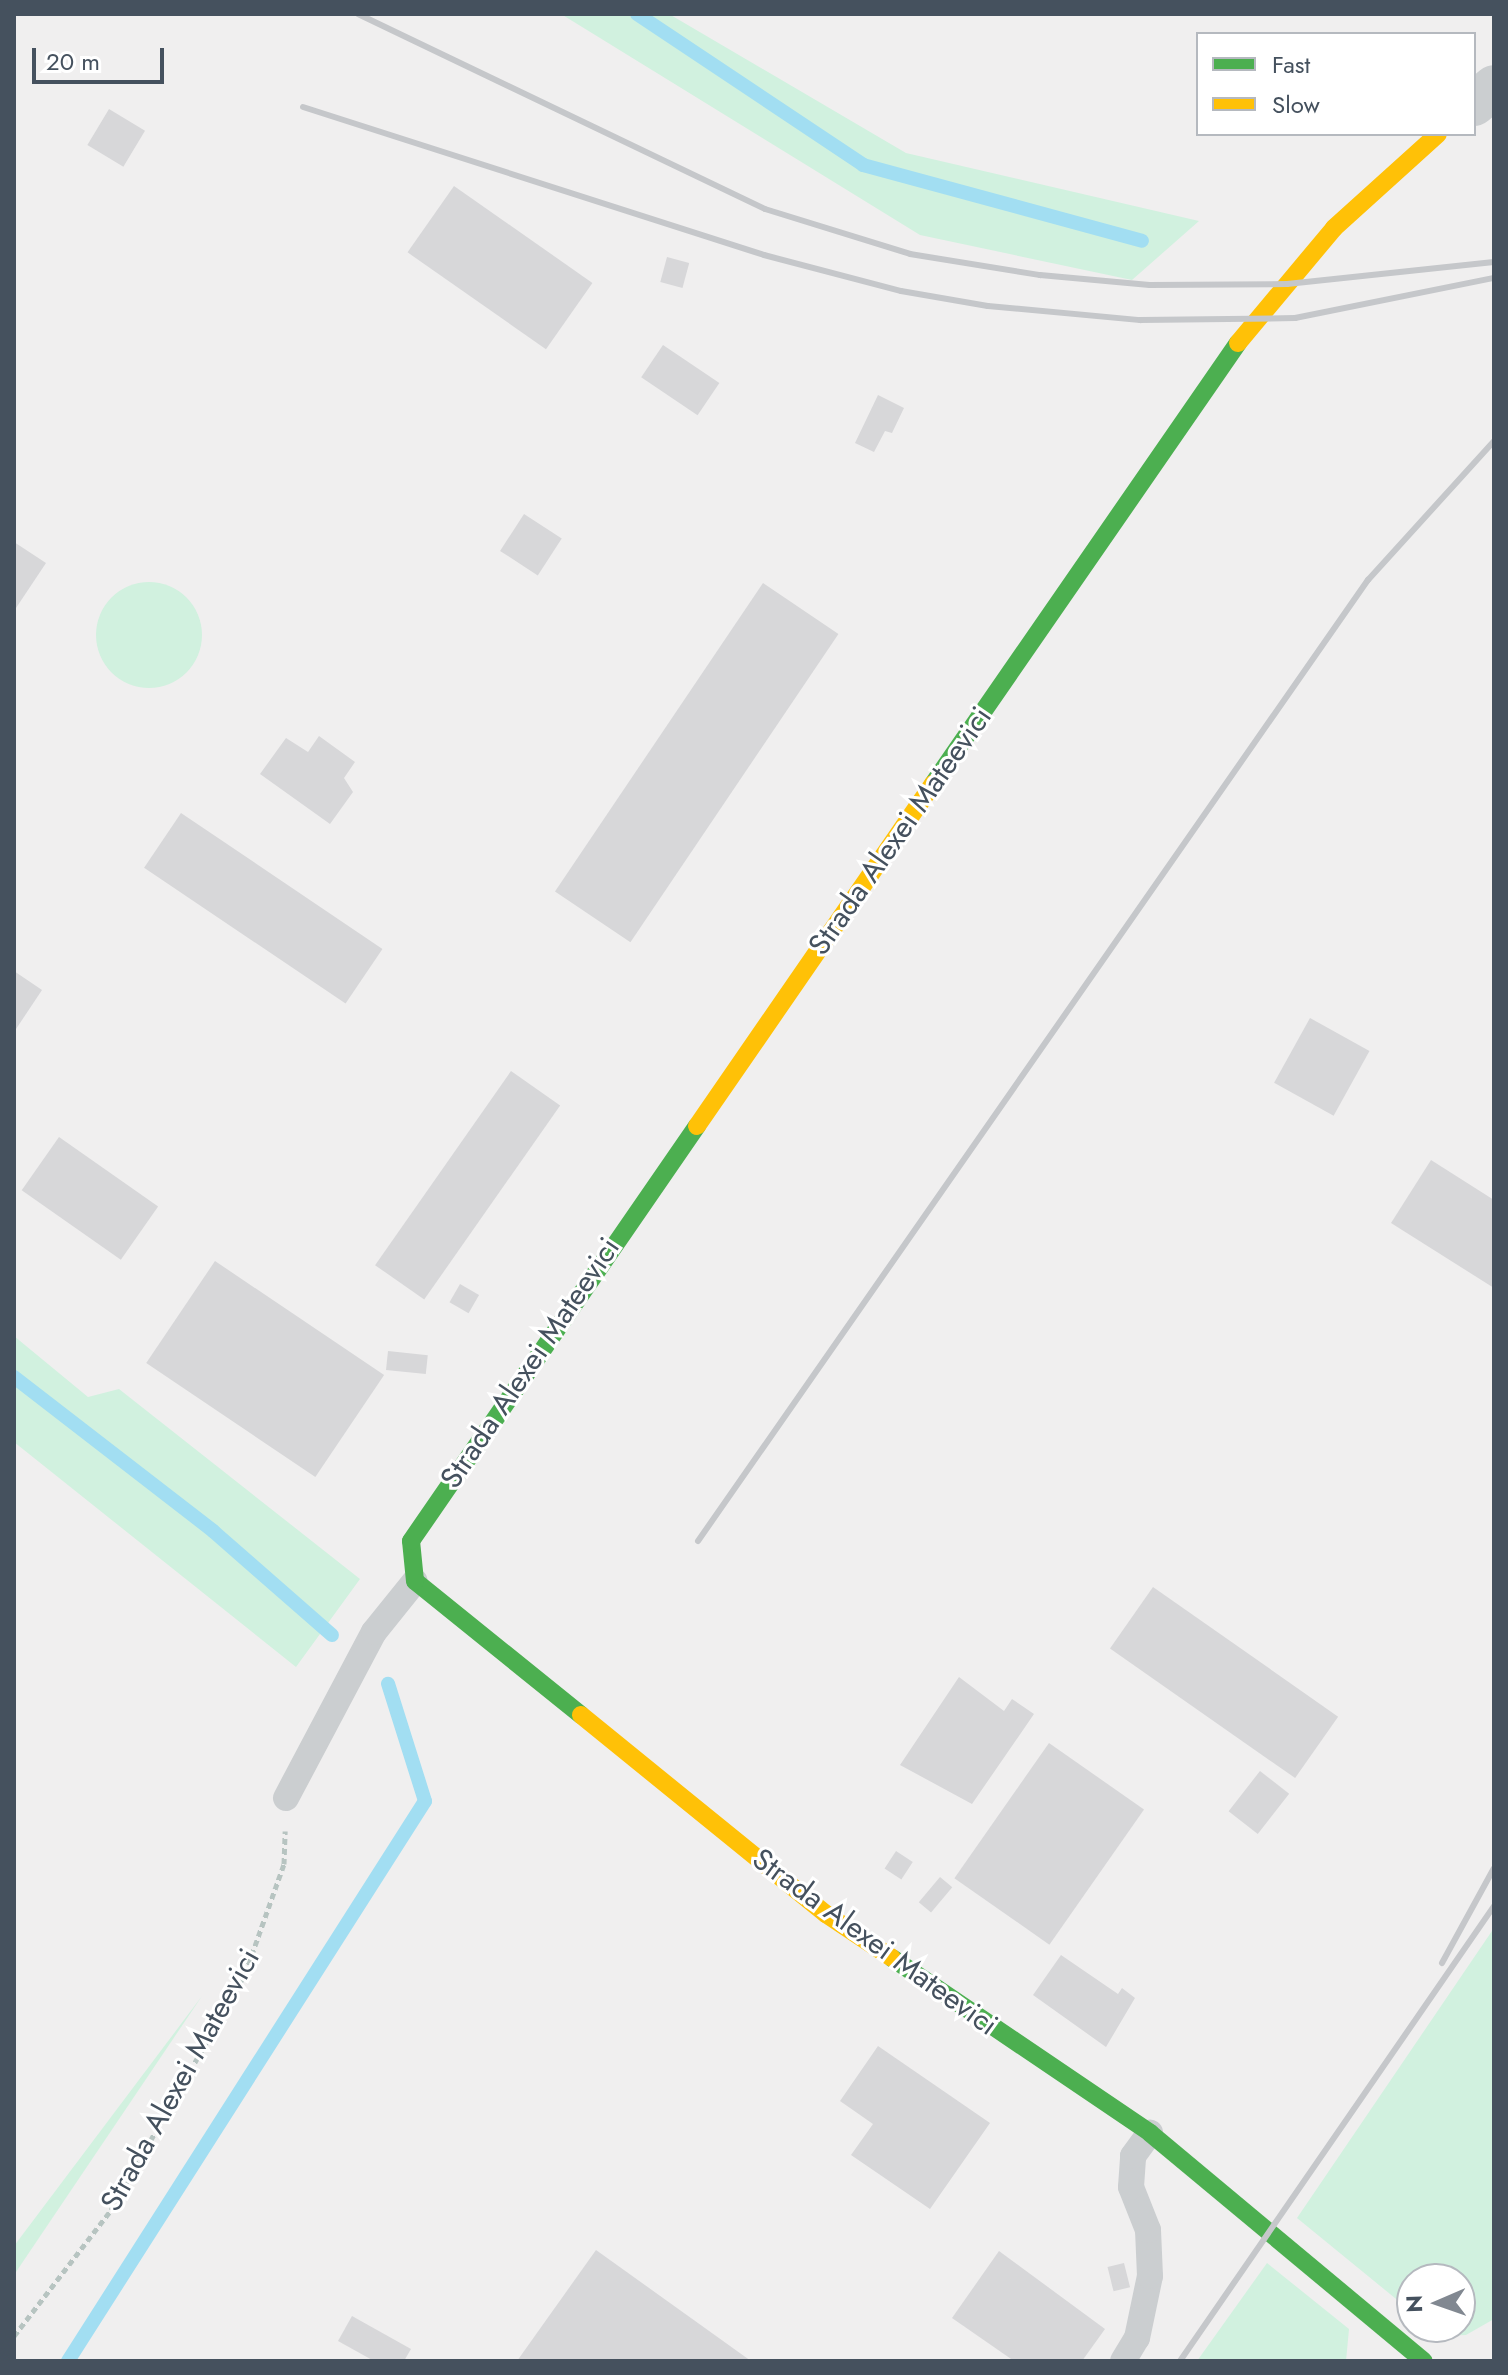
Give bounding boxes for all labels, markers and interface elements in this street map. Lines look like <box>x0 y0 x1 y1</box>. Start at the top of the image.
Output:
scale bar <box>36 32 168 82</box>
legend <box>1196 32 1476 136</box>
text: 20 m <box>46 44 100 79</box>
text: Fast <box>1272 47 1310 82</box>
text: Slow <box>1272 87 1320 122</box>
street label: Strada Alexei Mateevici <box>801 700 999 962</box>
street label: Strada Alexei Mateevici <box>433 1231 627 1495</box>
street label: Strada Alexei Mateevici <box>745 1841 1005 2043</box>
street label: Strada Alexei Mateevici <box>93 1942 267 2218</box>
north arrow <box>1396 2263 1476 2343</box>
text: N <box>1398 2294 1430 2313</box>

